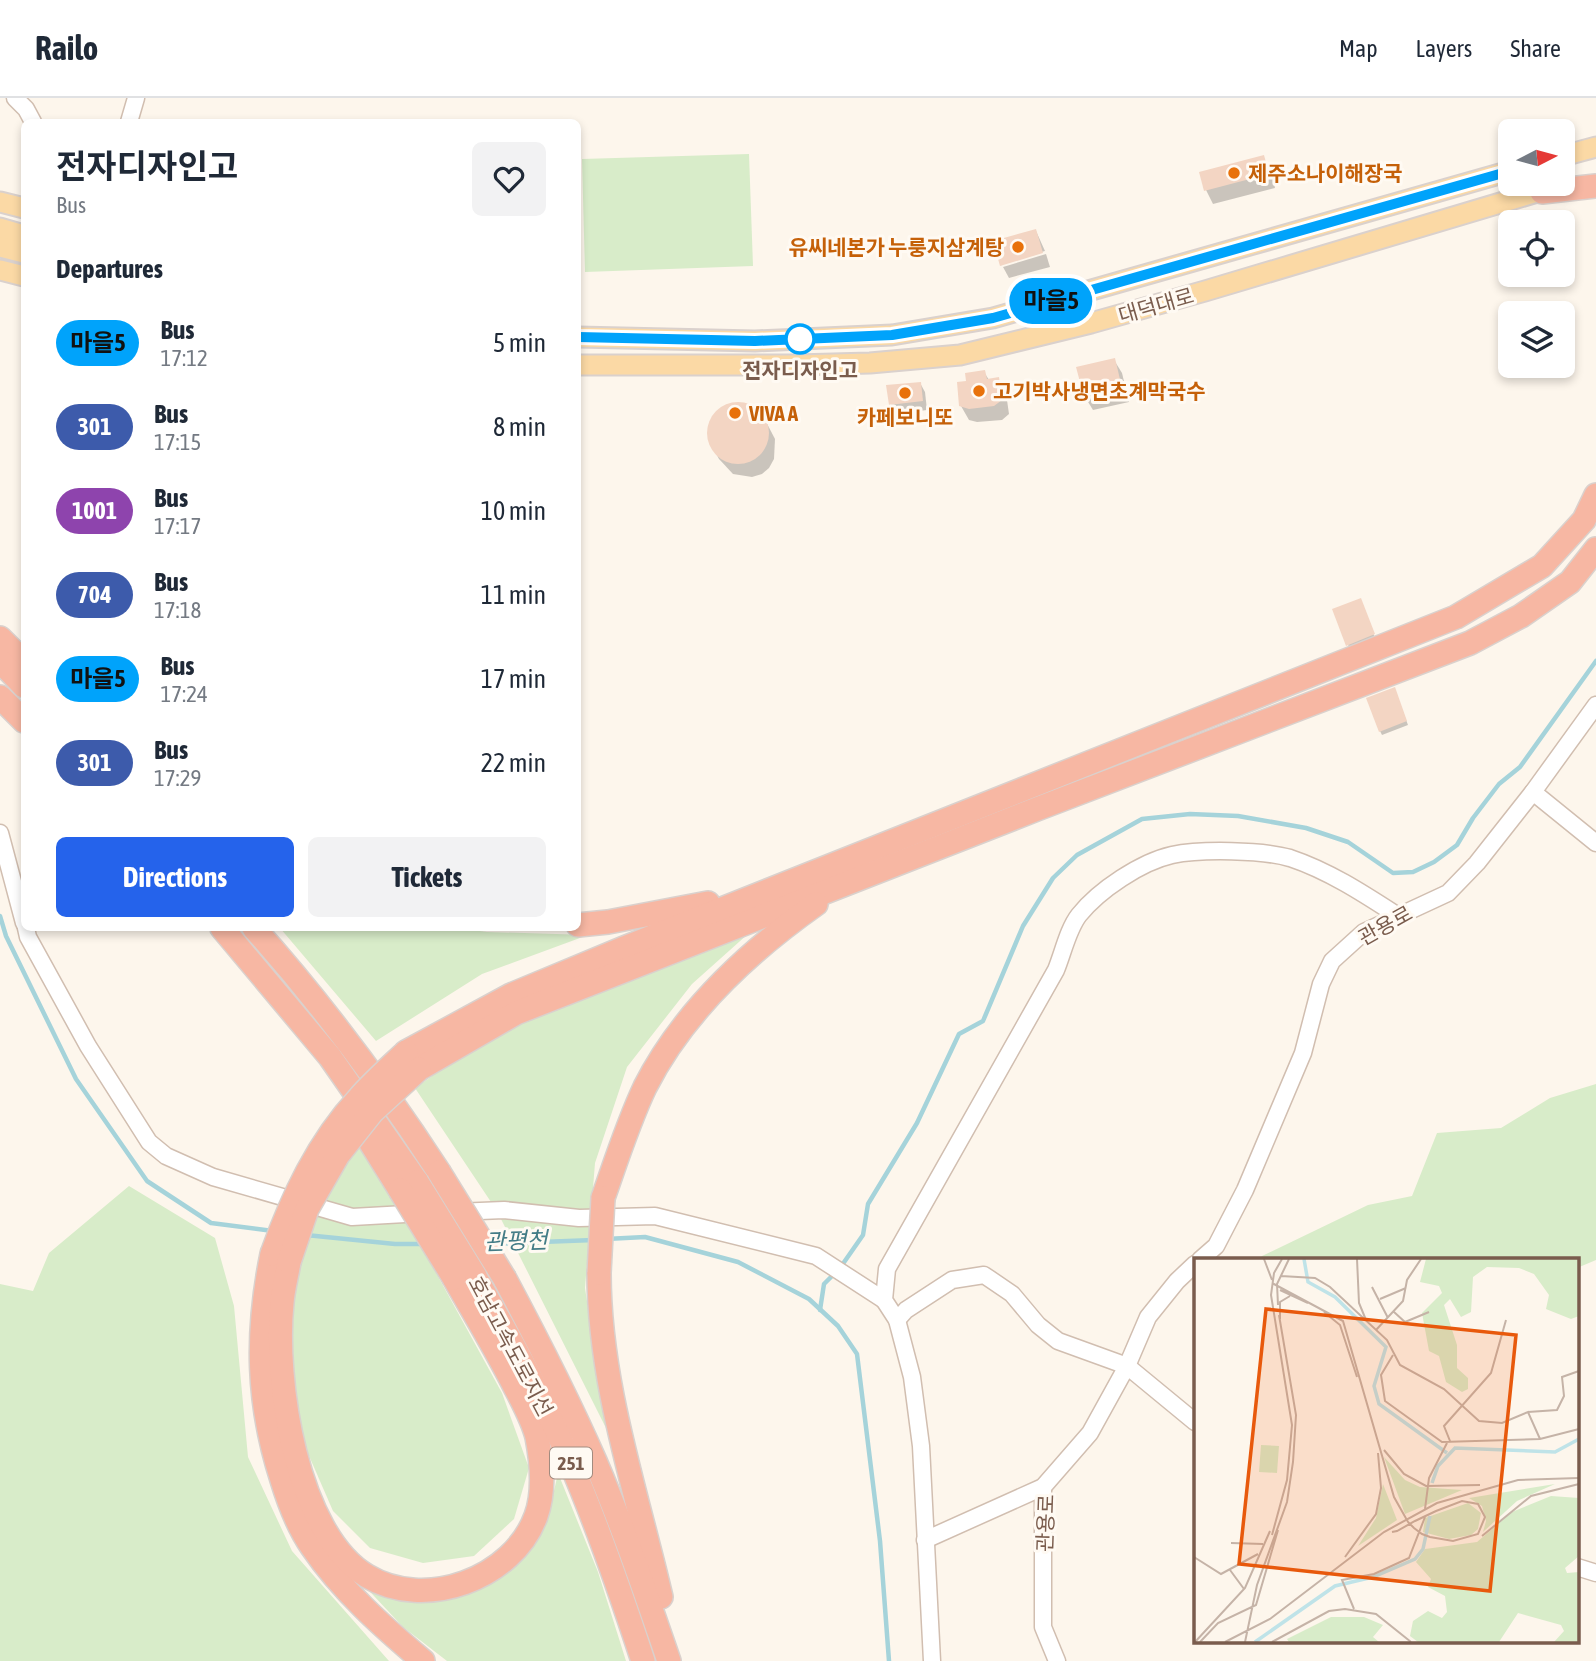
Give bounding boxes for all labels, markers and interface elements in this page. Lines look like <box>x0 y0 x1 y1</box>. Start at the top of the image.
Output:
text: Railo <box>35 29 98 67</box>
text: Map <box>1339 35 1378 62</box>
text: Layers <box>1416 35 1472 62</box>
text: Share <box>1510 35 1561 62</box>
north arrow <box>1498 119 1575 196</box>
map controls <box>1498 119 1575 378</box>
button: heart <box>472 142 546 216</box>
text: 전자디자인고 <box>56 147 238 185</box>
place label: 제주소나이해장국 <box>1248 161 1403 185</box>
marker: 제주소나이해장국 <box>1226 165 1242 181</box>
text: Bus <box>56 192 86 218</box>
button: locate <box>1498 210 1575 287</box>
place label: 유씨네본가 누룽지삼계탕 <box>789 235 1004 259</box>
marker: 유씨네본가 누룽지삼계탕 <box>1010 239 1026 255</box>
text: Departures <box>56 254 163 284</box>
line badge: 마을5 <box>1011 278 1091 324</box>
street label: 대덕대로 <box>1116 283 1196 327</box>
text: 마을5 <box>1023 287 1079 314</box>
button: layers <box>1498 301 1575 378</box>
text: Bus <box>160 315 195 345</box>
marker: 전자디자인고 <box>785 324 815 354</box>
text: 5 min <box>493 328 546 358</box>
text: 마을5 <box>70 329 125 356</box>
text: 17:12 <box>160 345 208 371</box>
place label: 전자디자인고 <box>742 358 858 382</box>
place label: 고기박사냉면초계막국수 <box>993 379 1206 403</box>
marker: 고기박사냉면초계막국수 <box>971 383 987 399</box>
marker: 카페보니또 <box>897 385 913 401</box>
text: Bus <box>154 399 188 429</box>
place label: VIVA A <box>748 401 799 425</box>
marker: VIVA A <box>727 405 743 421</box>
place label: 카페보니또 <box>857 405 953 429</box>
text: 8 min <box>493 412 546 442</box>
text: 301 <box>78 413 111 440</box>
text: 17:15 <box>154 429 201 455</box>
text: Bus <box>154 483 188 513</box>
text: 10 min <box>481 496 546 526</box>
text: 1001 <box>72 497 117 524</box>
text: 17:17 <box>154 513 201 539</box>
text: Bus <box>154 567 188 597</box>
text: 11 min <box>481 580 546 610</box>
text: 704 <box>78 581 111 608</box>
text: 17:18 <box>154 597 201 623</box>
text: Bus <box>160 651 195 681</box>
text: 17 min <box>481 664 546 694</box>
text: 마을5 <box>70 665 125 692</box>
text: 17:24 <box>160 681 208 707</box>
text: Bus <box>154 735 188 765</box>
text: 22 min <box>481 748 546 778</box>
text: 301 <box>78 749 111 776</box>
text: 17:29 <box>154 765 201 791</box>
button: Directions <box>56 837 294 917</box>
button: Tickets <box>308 837 546 917</box>
street label: 관용로 <box>1354 900 1416 950</box>
water label: 관평천 <box>484 1227 551 1255</box>
inset map <box>1194 1258 1578 1644</box>
street label: 호남고속도로지선 <box>464 1272 558 1420</box>
road number: 251 <box>550 1448 592 1478</box>
street label: 관용로 <box>1032 1494 1058 1552</box>

